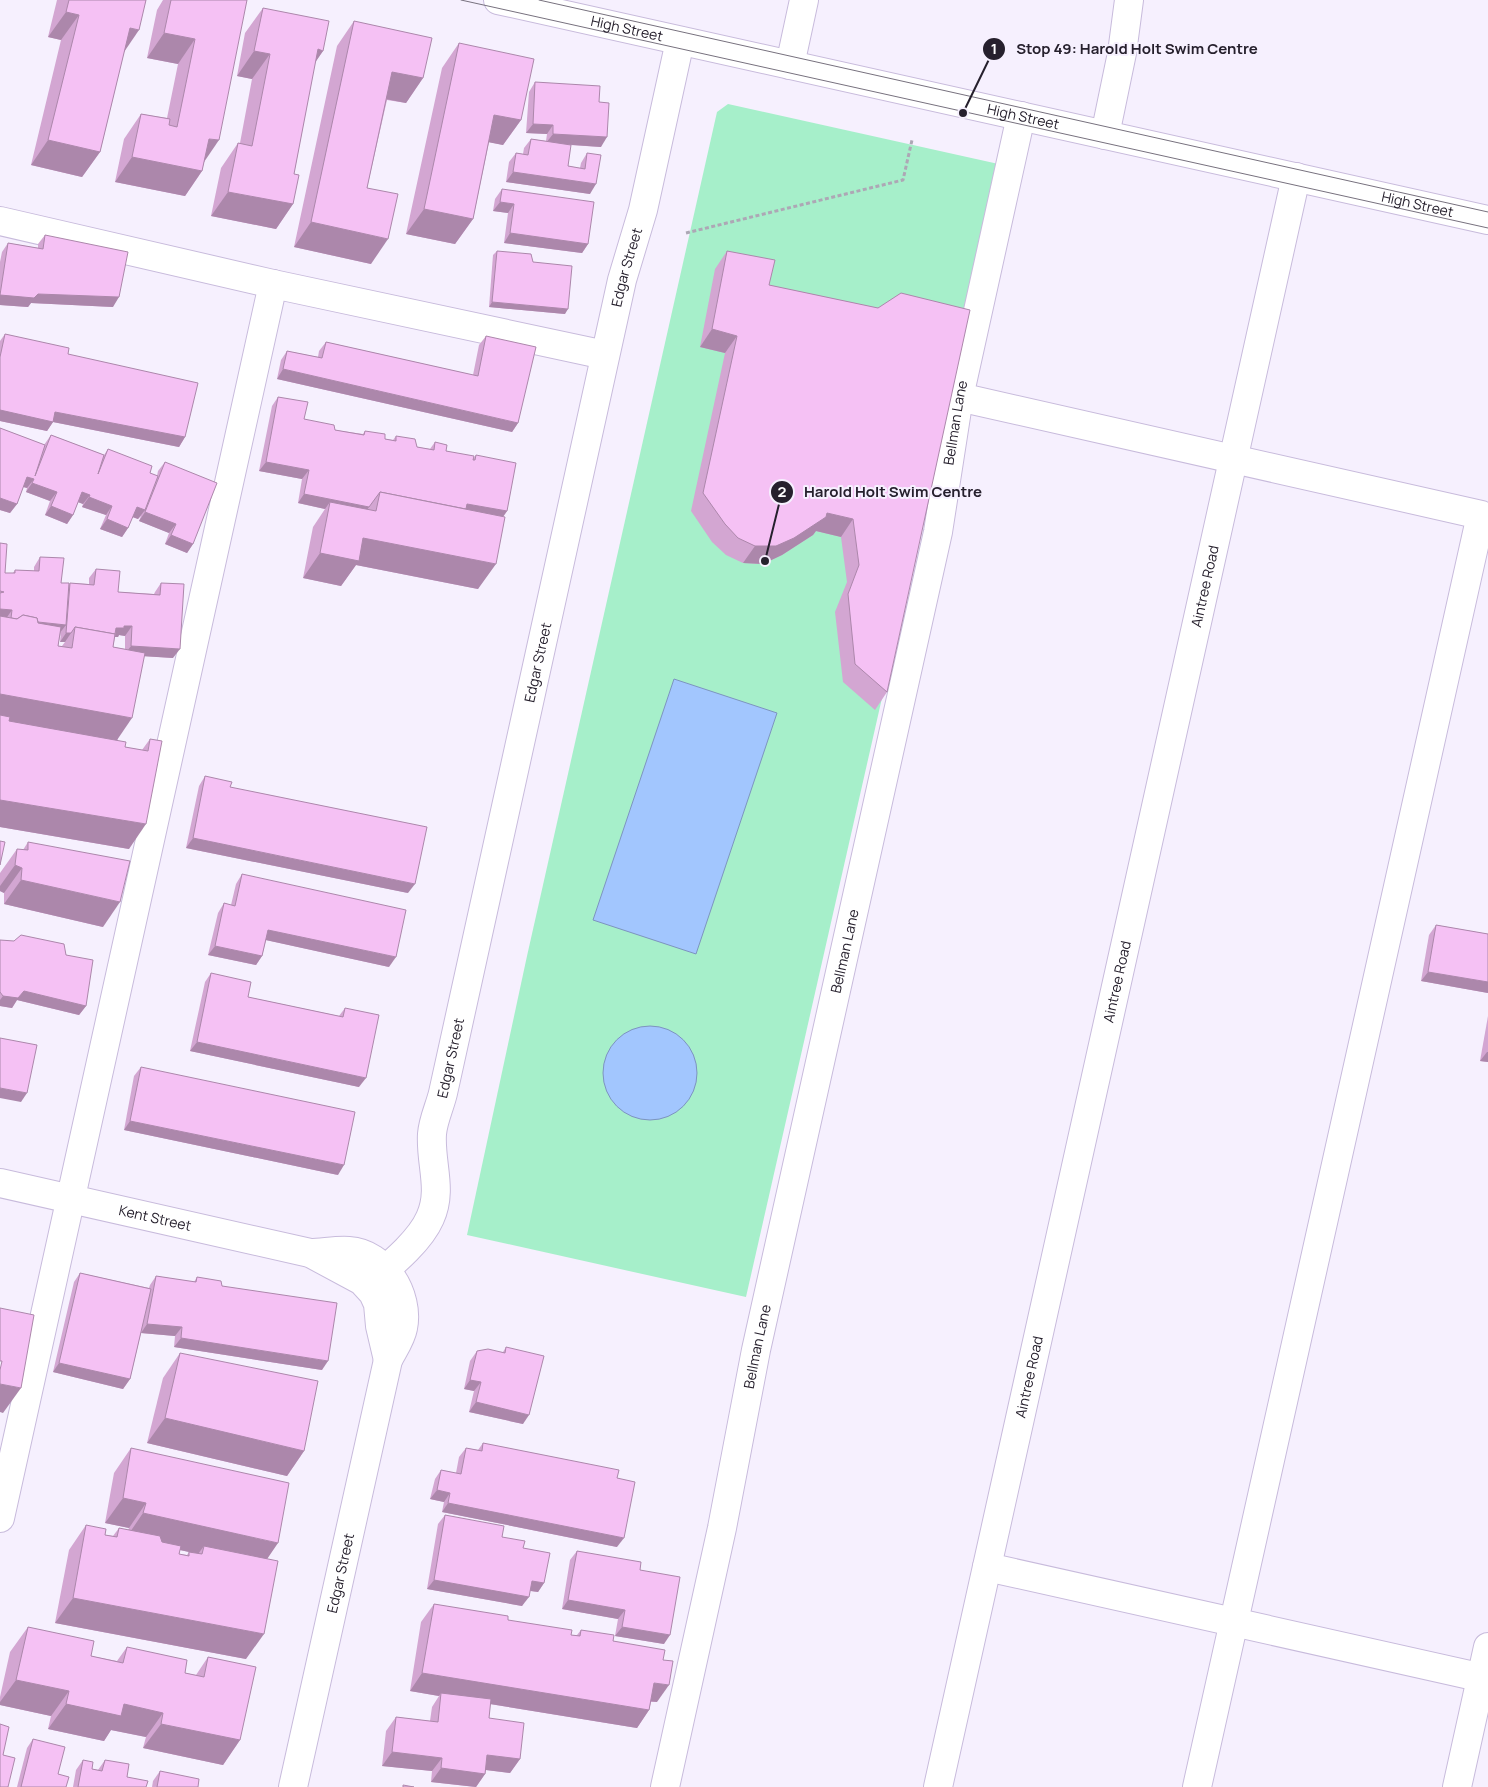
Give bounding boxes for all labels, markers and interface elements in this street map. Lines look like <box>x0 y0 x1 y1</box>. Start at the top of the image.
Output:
street label: High Street <box>589 11 665 45</box>
callout: Stop 49: Harold Holt Swim Centre <box>981 34 1268 64</box>
text: 1 <box>991 38 997 59</box>
text: Stop 49: Harold Holt Swim Centre <box>1016 38 1258 59</box>
street label: High Street <box>985 99 1062 134</box>
street label: High Street <box>1380 187 1456 221</box>
street label: Edgar Street <box>606 225 646 309</box>
street label: Bellman Lane <box>939 379 971 466</box>
callout: Harold Holt Swim Centre <box>769 477 992 507</box>
text: 2 <box>778 481 787 502</box>
text: Harold Holt Swim Centre <box>804 481 982 502</box>
street label: Aintree Road <box>1186 543 1223 629</box>
street label: Edgar Street <box>519 620 555 704</box>
street label: Bellman Lane <box>826 907 863 995</box>
street label: Aintree Road <box>1098 939 1135 1024</box>
street label: Edgar Street <box>432 1016 468 1100</box>
street label: Kent Street <box>117 1200 194 1235</box>
street label: Bellman Lane <box>739 1303 775 1390</box>
street label: Aintree Road <box>1010 1334 1047 1420</box>
street label: Edgar Street <box>322 1531 358 1615</box>

